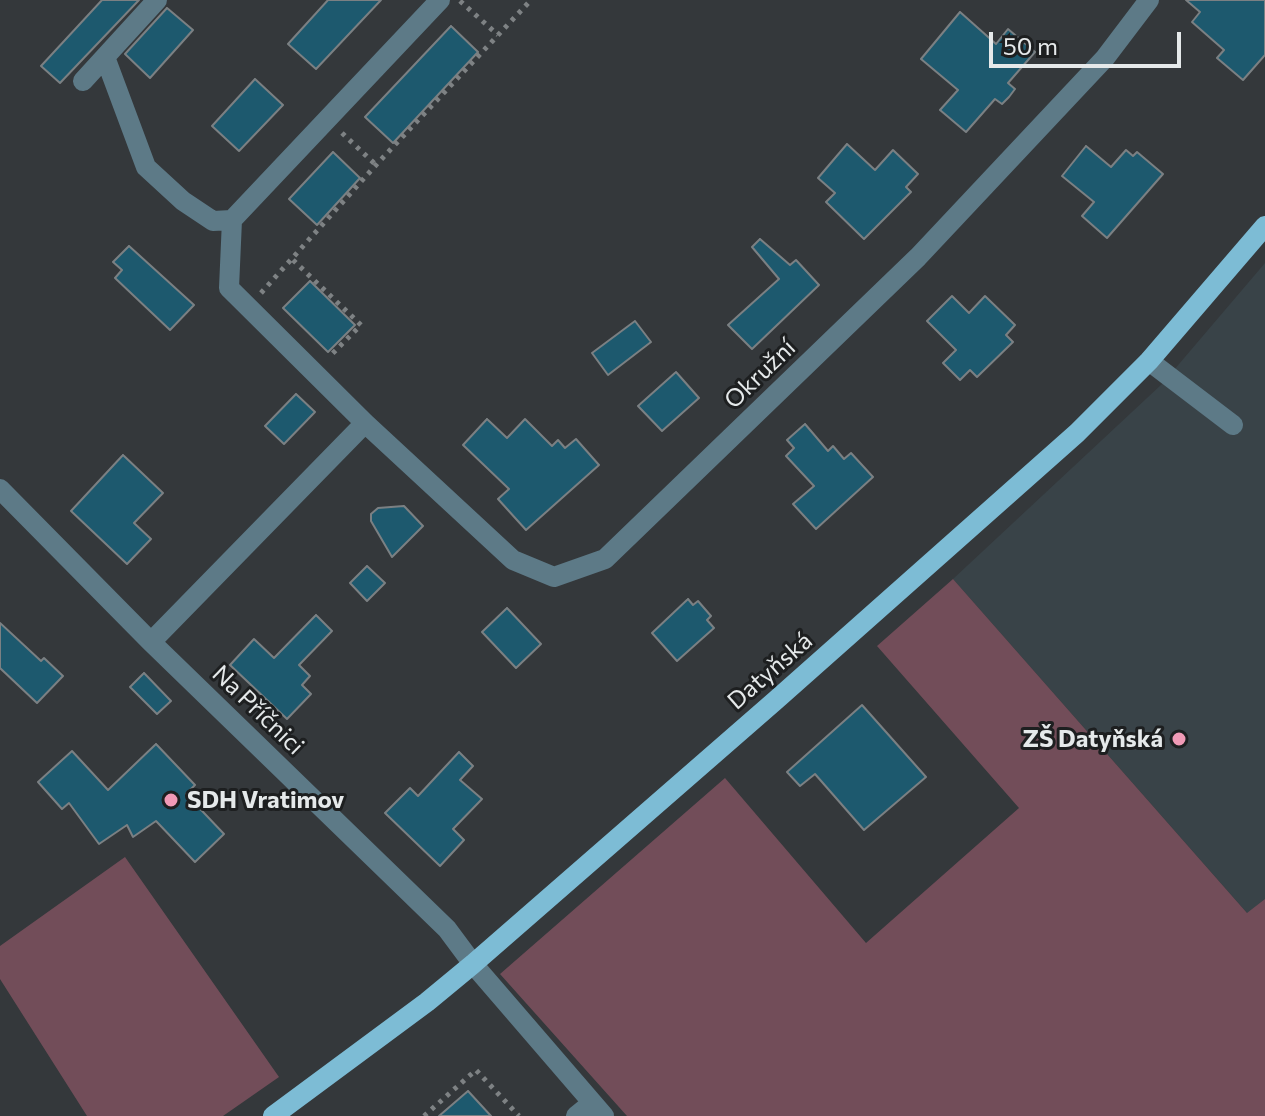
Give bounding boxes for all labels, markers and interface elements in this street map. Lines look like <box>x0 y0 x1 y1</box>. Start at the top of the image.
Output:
scale bar <box>993 16 1185 66</box>
text: 50 m <box>1003 31 1058 60</box>
street label: Okružní <box>719 333 801 415</box>
street label: Datyňská <box>722 626 818 716</box>
street label: Na Příčnici <box>206 659 310 761</box>
place label: ZŠ Datyňská <box>1023 725 1163 753</box>
marker: ZŠ Datyňská <box>1170 730 1188 748</box>
place label: SDH Vratimov <box>187 786 344 814</box>
marker: SDH Vratimov <box>162 791 180 809</box>

